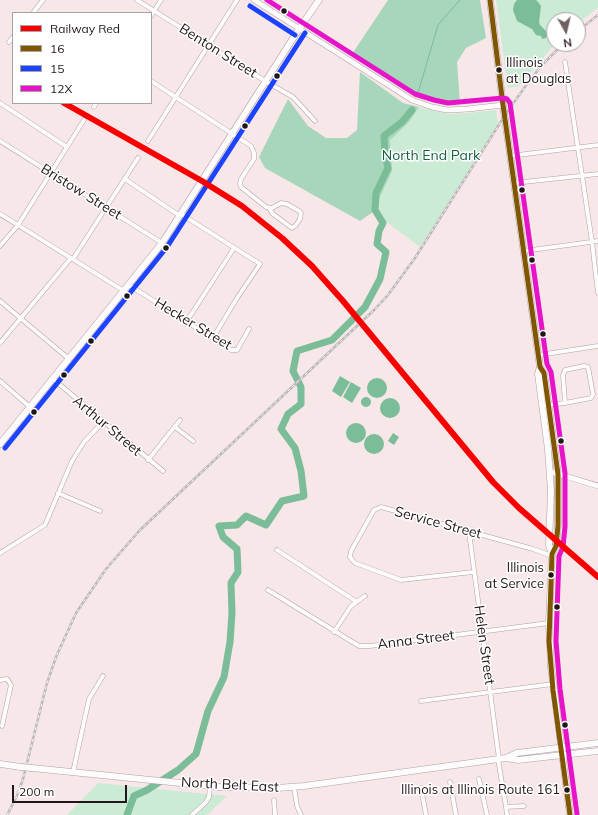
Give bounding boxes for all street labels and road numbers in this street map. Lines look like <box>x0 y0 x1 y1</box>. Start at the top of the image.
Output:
street label: Benton Street <box>176 20 260 82</box>
street label: Bristow Street <box>38 160 124 224</box>
street label: Hecker Street <box>151 294 235 354</box>
street label: Arthur Street <box>69 392 145 460</box>
street label: Service Street <box>393 503 483 543</box>
street label: Helen Street <box>470 604 498 686</box>
street label: Anna Street <box>377 627 455 653</box>
street label: North Belt East <box>181 774 279 796</box>

